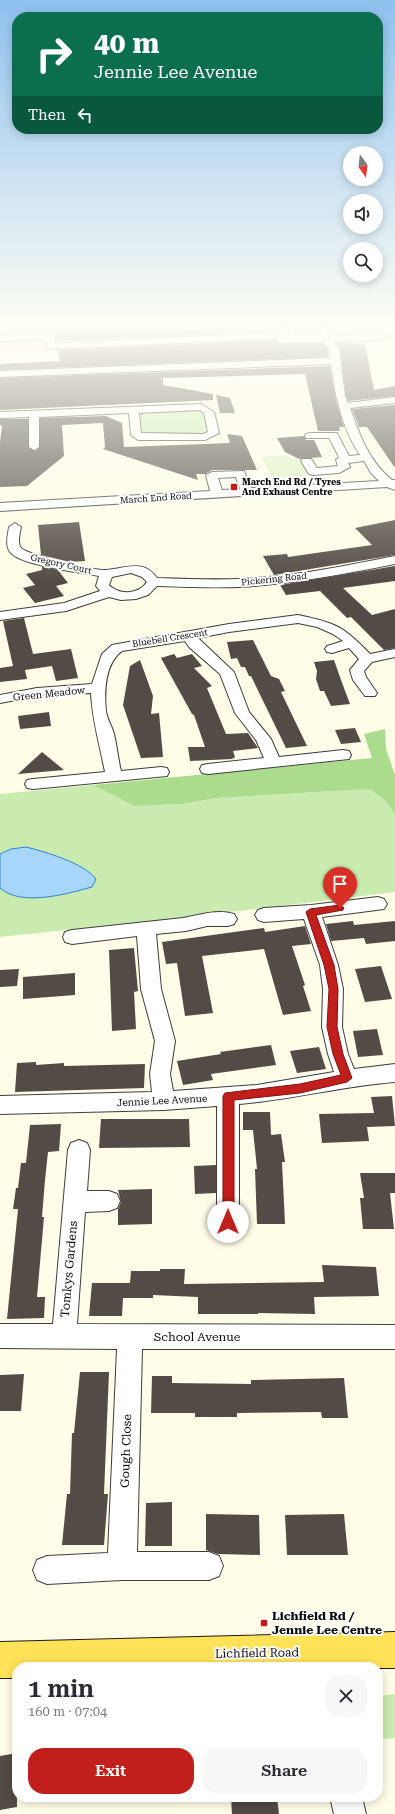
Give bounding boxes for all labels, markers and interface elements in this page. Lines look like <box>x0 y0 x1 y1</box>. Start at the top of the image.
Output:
text: 40 m <box>94 27 159 60</box>
icon: right <box>28 28 80 80</box>
text: Jennie Lee Avenue <box>94 61 257 82</box>
icon: left <box>74 104 96 126</box>
text: Then <box>28 106 66 124</box>
north arrow <box>343 146 383 186</box>
map controls <box>343 146 383 282</box>
button: sound <box>343 194 383 234</box>
button: search <box>343 242 383 282</box>
place label: March End Rd / Tyres And Exhaust Centre <box>242 477 341 497</box>
marker: March End Rd / Tyres And Exhaust Centre <box>229 482 239 492</box>
street label: March End Road <box>120 490 192 505</box>
street label: Gregory Court <box>30 552 93 576</box>
street label: Pickering Road <box>241 571 308 587</box>
street label: Bluebell Crescent <box>132 627 209 649</box>
street label: Green Meadow <box>12 684 86 703</box>
pin <box>323 867 357 908</box>
icon: arrive <box>329 873 351 895</box>
street label: Jennie Lee Avenue <box>116 1093 208 1108</box>
position arrow <box>207 1201 249 1243</box>
street label: Tomkys Gardens <box>58 1220 80 1318</box>
street label: School Avenue <box>154 1330 241 1344</box>
street label: Gough Close <box>118 1413 134 1488</box>
place label: Lichfield Rd / Jennie Lee Centre <box>272 1609 382 1637</box>
marker: Lichfield Rd / Jennie Lee Centre <box>259 1618 269 1628</box>
street label: Lichfield Road <box>215 1645 300 1661</box>
text: 1 min <box>28 1675 94 1703</box>
button: close <box>325 1675 367 1717</box>
text: 160 m · 07:04 <box>28 1704 107 1719</box>
button: Exit <box>28 1748 194 1794</box>
button: Share <box>202 1748 367 1794</box>

